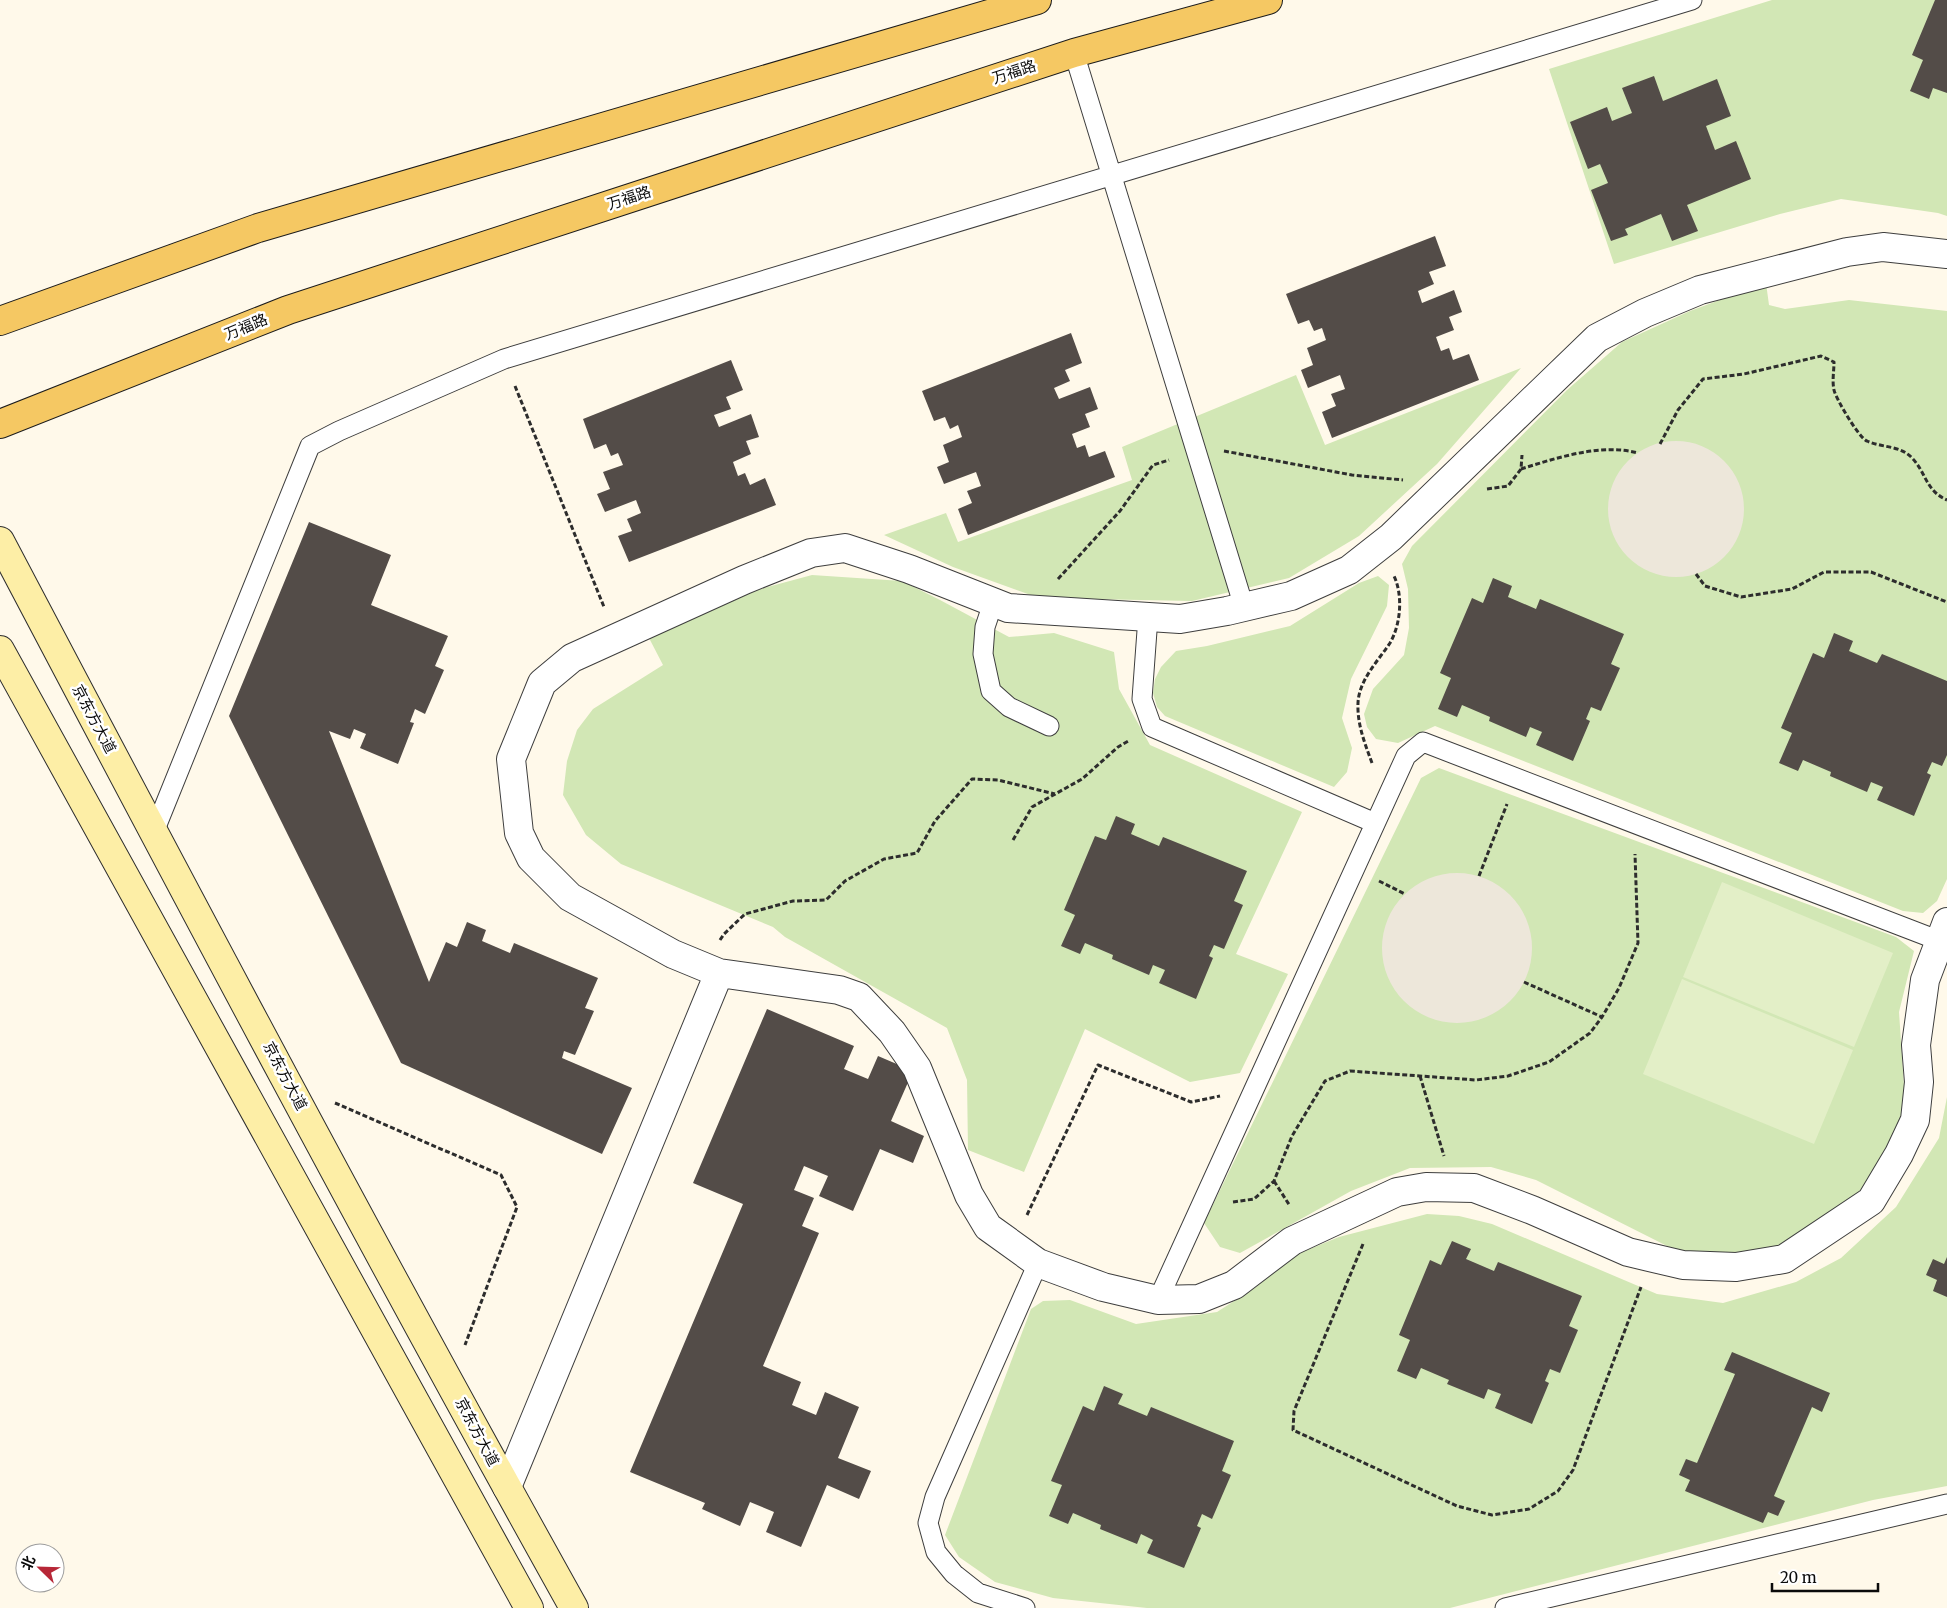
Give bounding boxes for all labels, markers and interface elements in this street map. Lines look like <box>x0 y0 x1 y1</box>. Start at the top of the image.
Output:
street label: 万福路 <box>990 56 1038 88</box>
street label: 万福路 <box>605 182 653 214</box>
street label: 万福路 <box>221 309 270 344</box>
street label: 京东方大道 <box>68 681 120 756</box>
street label: 京东方大道 <box>259 1038 311 1113</box>
street label: 京东方大道 <box>451 1394 503 1469</box>
north arrow <box>15 1543 65 1593</box>
text: 北 <box>17 1553 39 1573</box>
scale bar <box>1772 1560 1878 1592</box>
text: 20 m <box>1780 1568 1817 1587</box>

